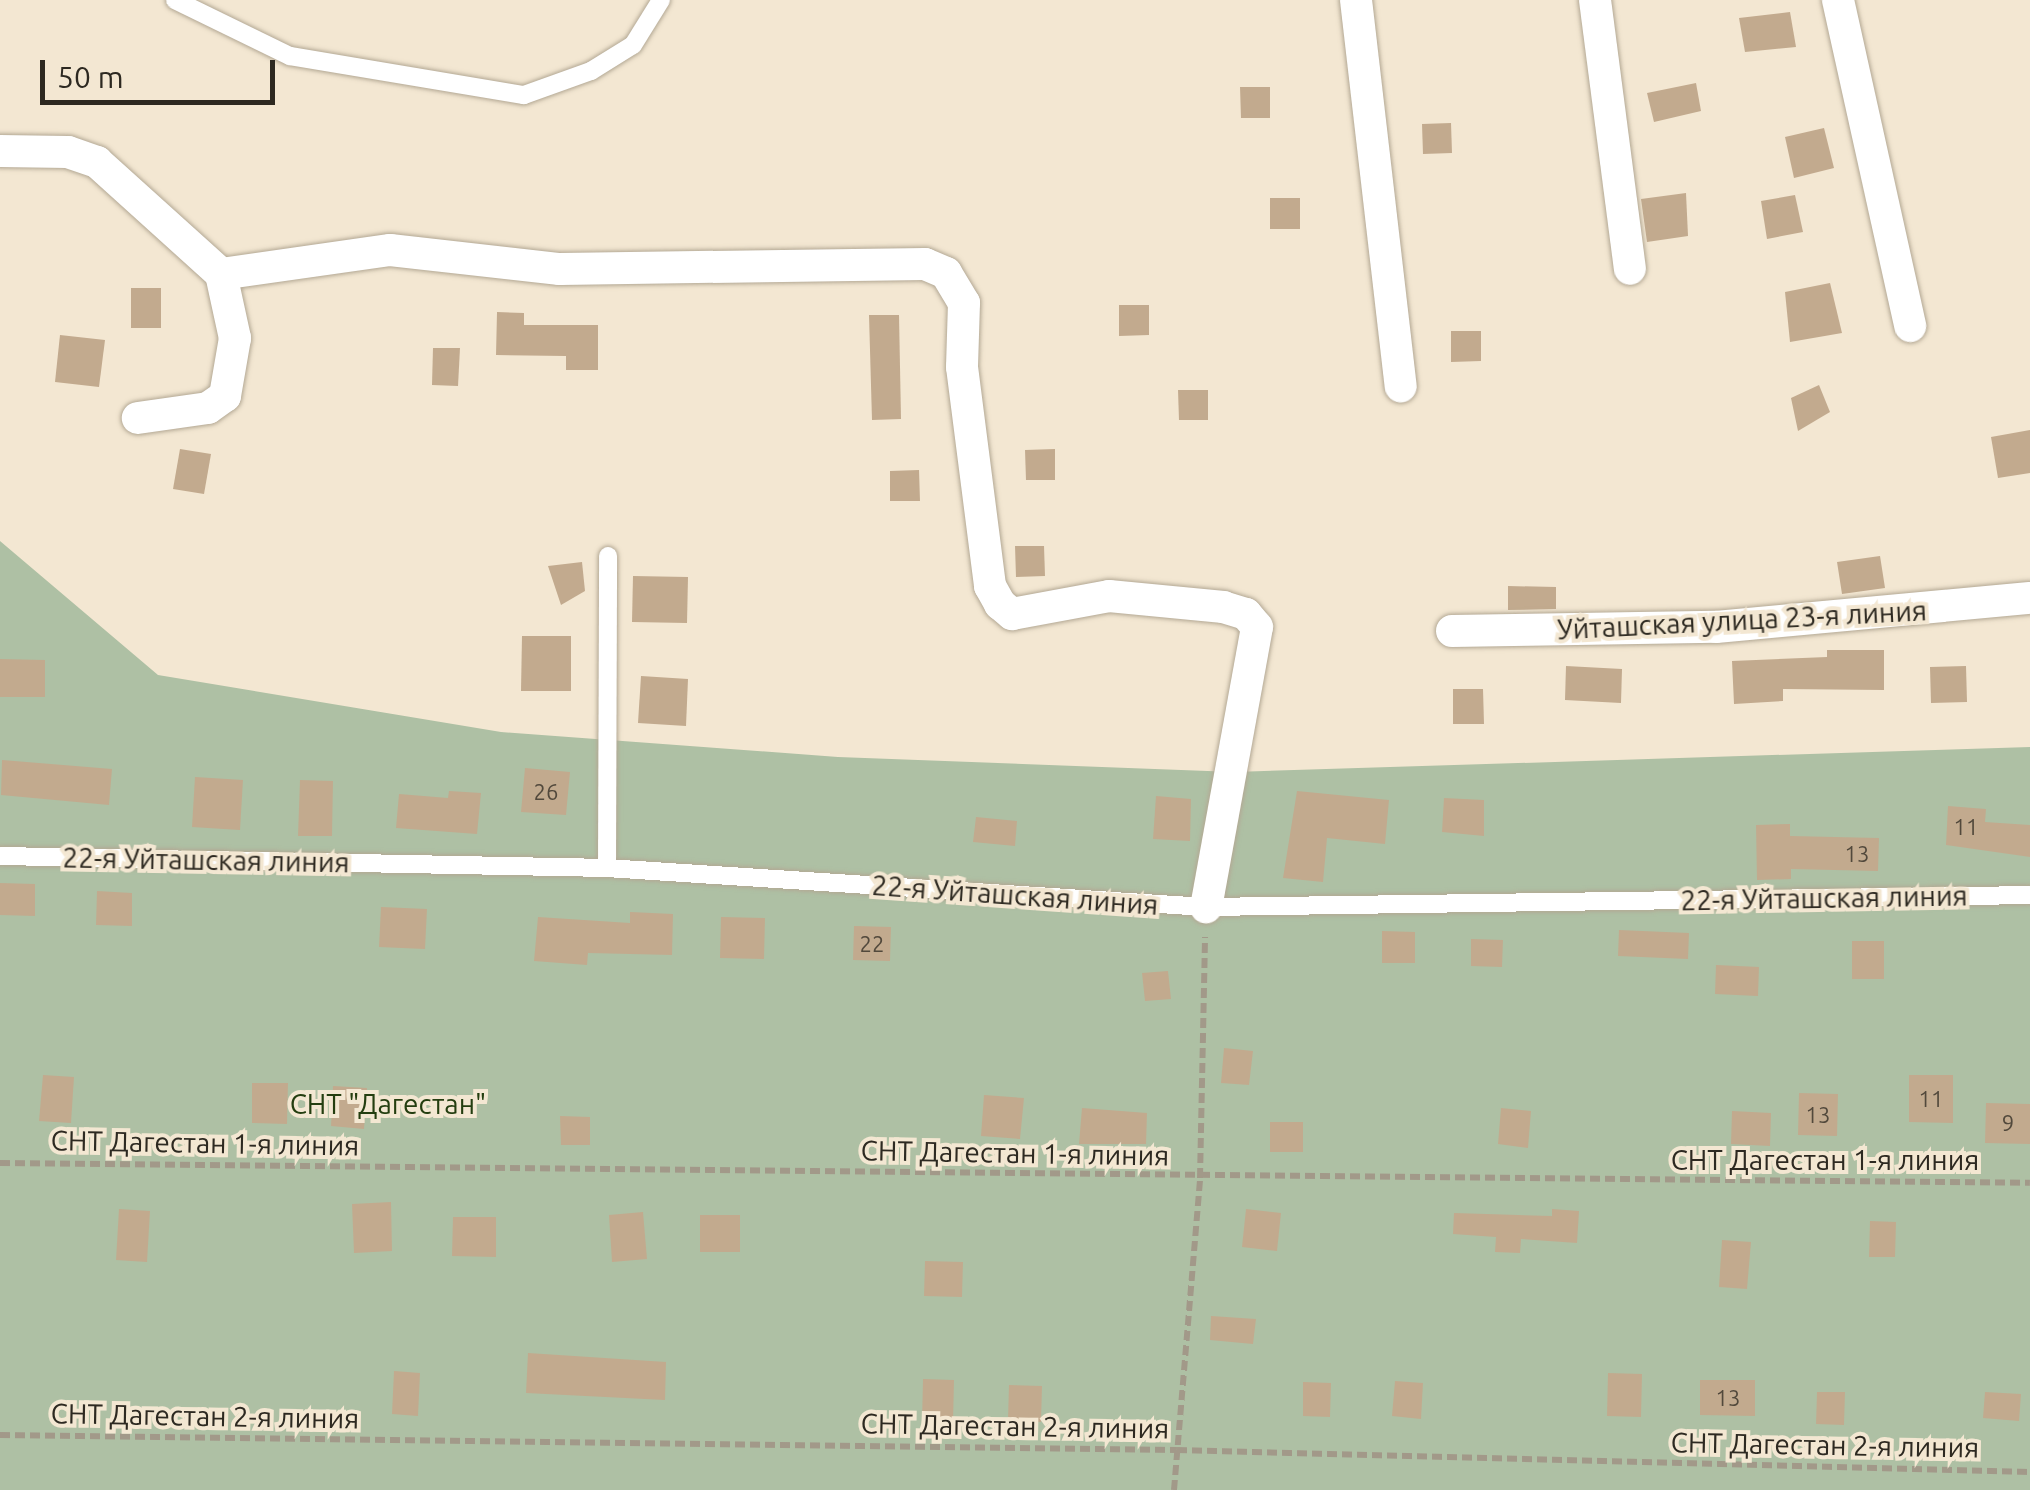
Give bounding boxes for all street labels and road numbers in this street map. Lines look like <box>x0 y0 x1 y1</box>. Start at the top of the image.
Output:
street label: Уйташская улица 23-я линия <box>1556 594 1928 646</box>
street label: 22-я Уйташская линия <box>62 841 350 879</box>
street label: 22-я Уйташская линия <box>871 868 1159 922</box>
street label: 22-я Уйташская линия <box>1680 879 1968 917</box>
street label: СНТ Дагестан 1-я линия <box>50 1124 360 1162</box>
street label: СНТ Дагестан 1-я линия <box>860 1134 1170 1172</box>
street label: СНТ Дагестан 1-я линия <box>1671 1143 1979 1177</box>
street label: СНТ Дагестан 2-я линия <box>50 1397 360 1435</box>
street label: СНТ Дагестан 2-я линия <box>860 1407 1170 1445</box>
street label: СНТ Дагестан 2-я линия <box>1670 1426 1980 1464</box>

